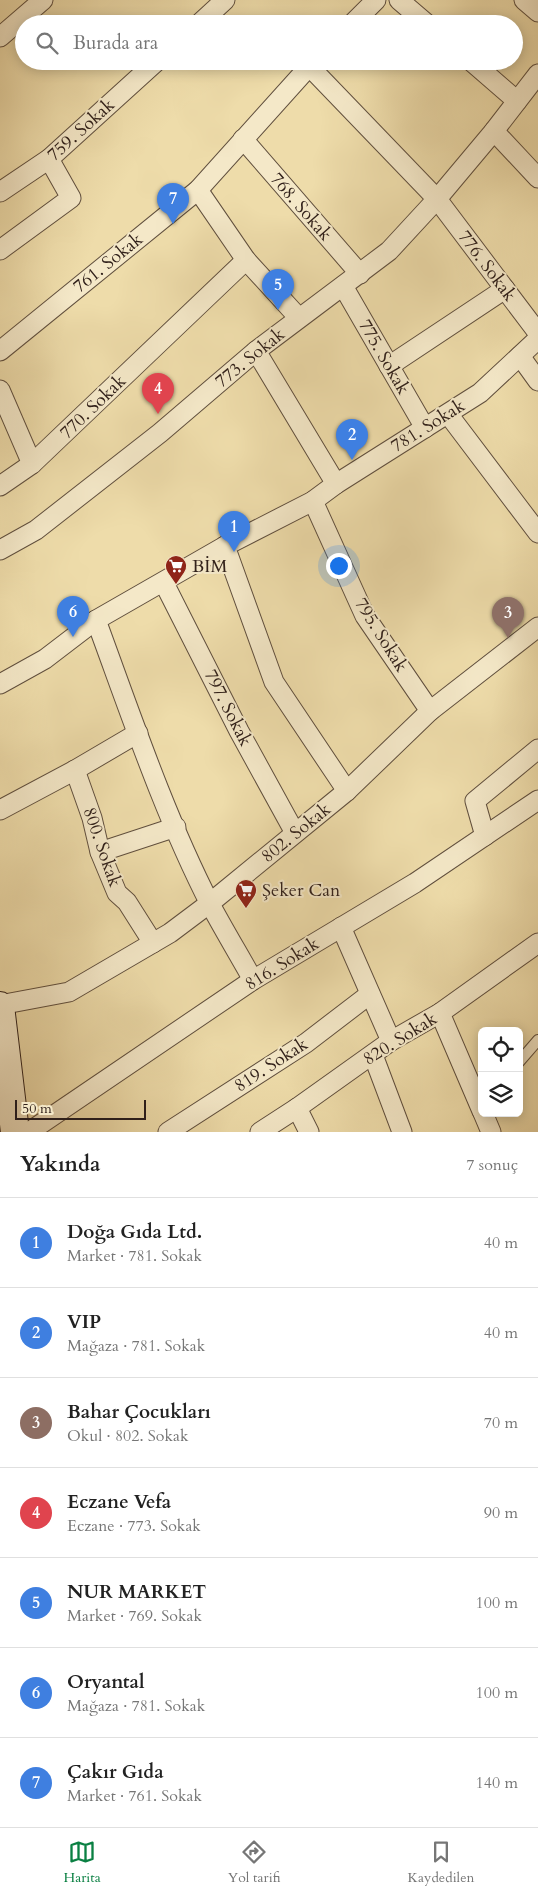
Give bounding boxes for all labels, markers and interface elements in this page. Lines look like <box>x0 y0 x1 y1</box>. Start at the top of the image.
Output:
search box <box>15 15 523 70</box>
icon: search <box>33 29 61 57</box>
text: Burada ara <box>73 30 158 56</box>
street label: 759. Sokak <box>42 93 120 167</box>
street label: 768. Sokak <box>264 168 338 247</box>
pin: 7 <box>157 183 189 224</box>
street label: 776. Sokak <box>452 225 522 307</box>
street label: 761. Sokak <box>68 227 148 299</box>
pin: 5 <box>262 269 294 310</box>
street label: 775. Sokak <box>352 315 416 399</box>
street label: 773. Sokak <box>210 322 290 394</box>
street label: 770. Sokak <box>55 369 132 445</box>
pin: 4 <box>142 373 174 414</box>
street label: 781. Sokak <box>386 393 470 459</box>
pin: 2 <box>336 419 368 460</box>
pin: 1 <box>218 511 250 552</box>
your location <box>326 553 352 579</box>
supermarket icon: BİM <box>164 554 188 585</box>
place label: BİM <box>192 554 227 579</box>
street label: 795. Sokak <box>348 593 414 677</box>
pin: 6 <box>57 596 89 637</box>
pin: 3 <box>492 597 524 638</box>
street label: 797. Sokak <box>198 665 258 751</box>
street label: 802. Sokak <box>256 797 336 869</box>
street label: 800. Sokak <box>77 804 127 891</box>
supermarket icon: Şeker Can <box>234 878 258 909</box>
place label: Şeker Can <box>262 878 341 903</box>
street label: 816. Sokak <box>240 931 324 997</box>
street label: 820. Sokak <box>358 1006 442 1072</box>
map controls <box>478 1027 523 1117</box>
button: locate <box>478 1027 523 1072</box>
street label: 819. Sokak <box>229 1032 313 1098</box>
button: layers <box>478 1072 523 1117</box>
scale bar <box>15 1097 146 1120</box>
text: 50 m <box>22 1099 52 1118</box>
text: Yakında <box>20 1150 100 1179</box>
text: 7 sonuç <box>466 1154 518 1176</box>
text: Doğa Gıda Ltd. <box>67 1219 202 1245</box>
text: 1 <box>32 1232 40 1254</box>
text: 40 m <box>484 1232 518 1254</box>
text: Market · 781. Sokak <box>67 1245 202 1267</box>
text: VIP <box>67 1309 101 1335</box>
text: 2 <box>32 1322 40 1344</box>
text: 40 m <box>484 1322 518 1344</box>
text: Mağaza · 781. Sokak <box>67 1335 205 1357</box>
text: Bahar Çocukları <box>67 1399 211 1425</box>
text: 3 <box>32 1412 40 1434</box>
text: 70 m <box>484 1412 518 1434</box>
text: Okul · 802. Sokak <box>67 1425 189 1447</box>
text: Eczane Vefa <box>67 1489 171 1515</box>
text: 4 <box>32 1502 40 1524</box>
text: 90 m <box>484 1502 518 1524</box>
text: Eczane · 773. Sokak <box>67 1515 201 1537</box>
text: NUR MARKET <box>67 1579 206 1605</box>
text: 5 <box>32 1592 40 1614</box>
text: 100 m <box>476 1592 518 1614</box>
text: Market · 769. Sokak <box>67 1605 202 1627</box>
text: Oryantal <box>67 1669 144 1695</box>
text: 6 <box>32 1682 40 1704</box>
text: 100 m <box>476 1682 518 1704</box>
text: Mağaza · 781. Sokak <box>67 1695 205 1717</box>
text: Çakır Gıda <box>67 1759 164 1785</box>
text: 7 <box>32 1772 40 1794</box>
text: 140 m <box>476 1772 518 1794</box>
text: Market · 761. Sokak <box>67 1785 202 1807</box>
tab: Harita <box>64 1838 101 1887</box>
tab: Yol tarifi <box>228 1838 281 1887</box>
tab: Kaydedilen <box>408 1838 474 1887</box>

